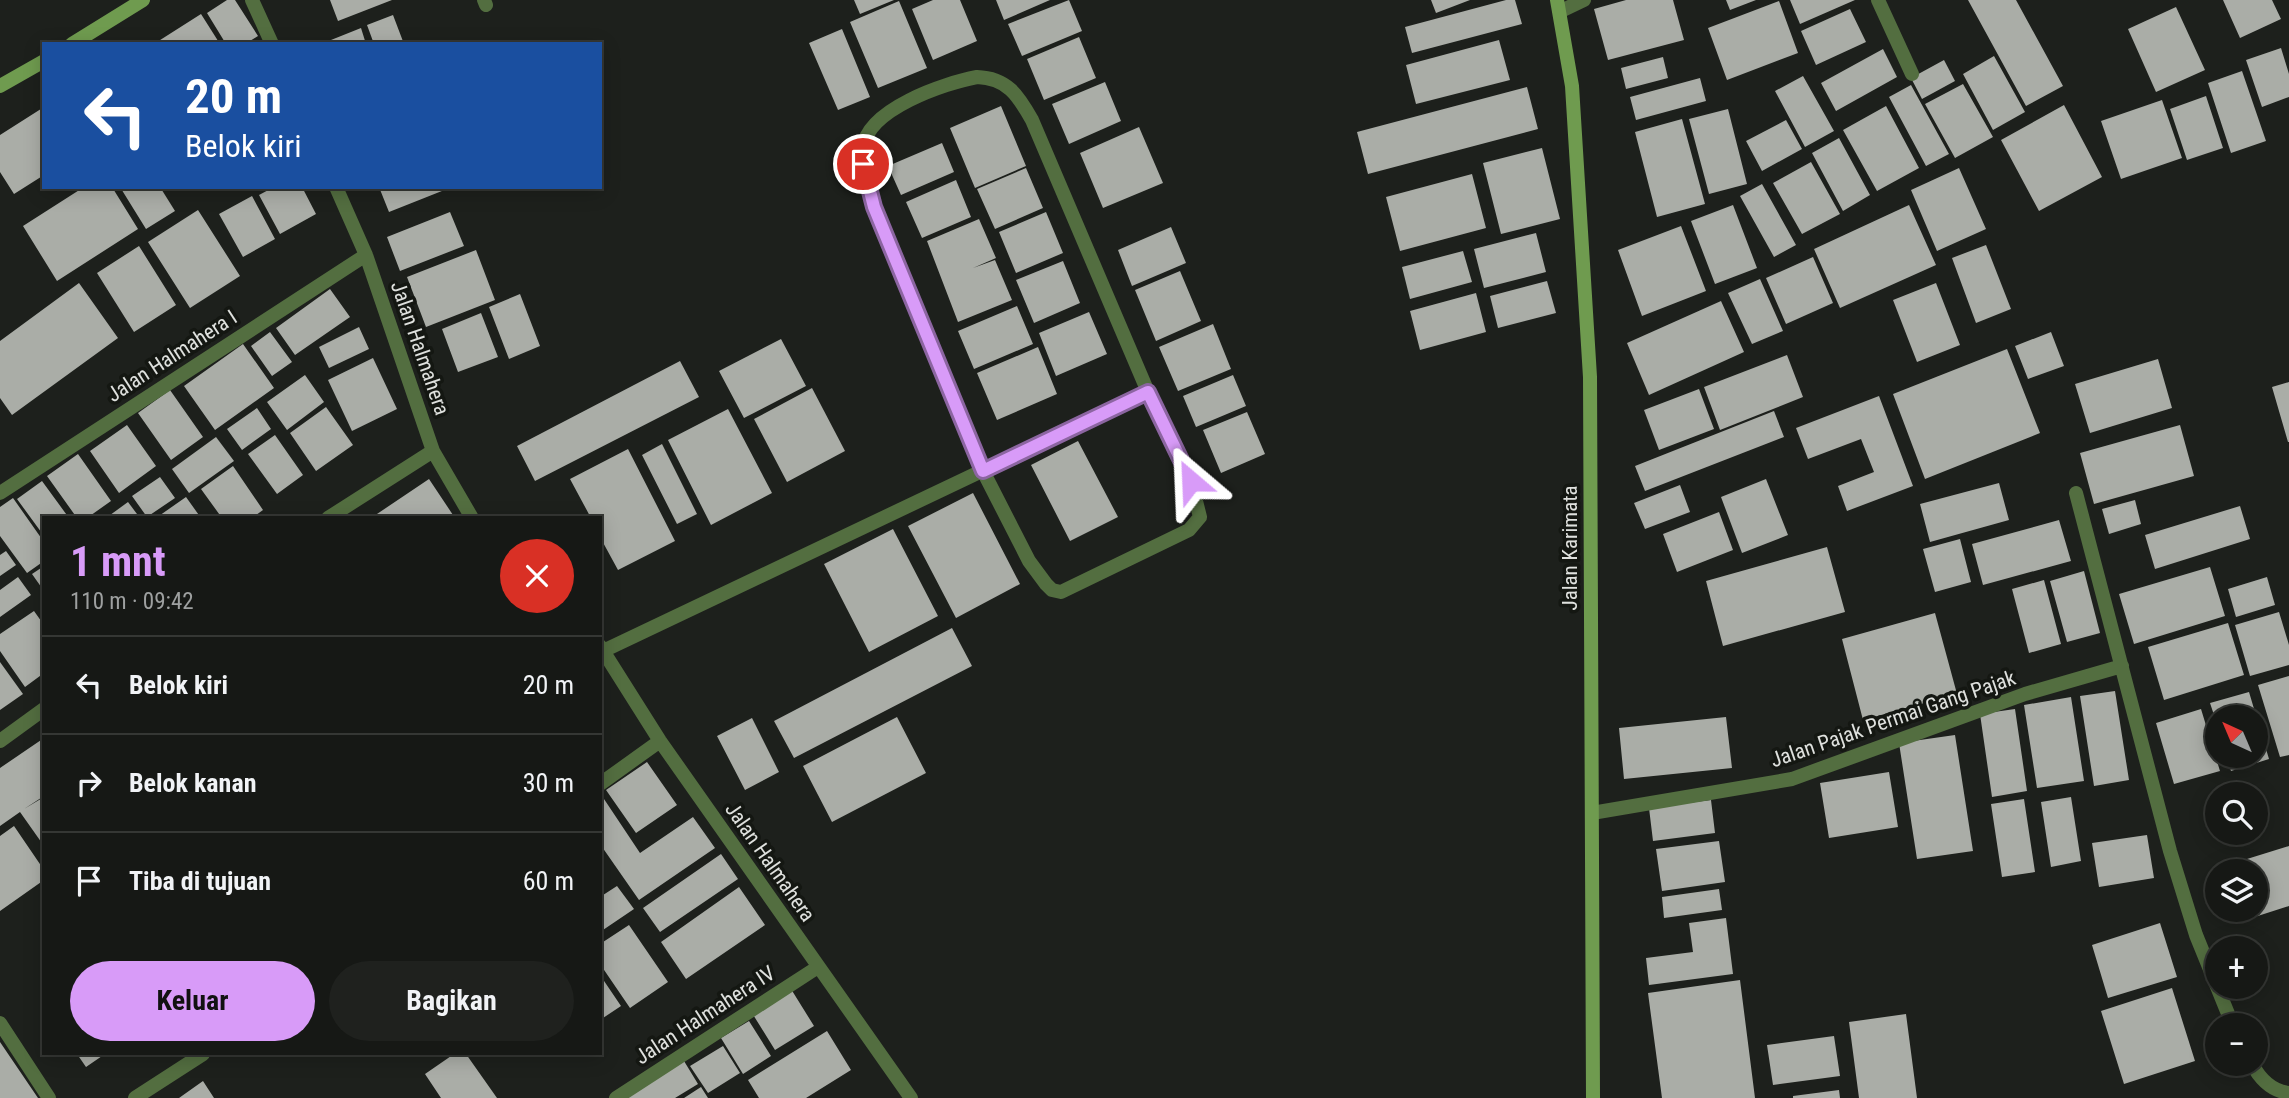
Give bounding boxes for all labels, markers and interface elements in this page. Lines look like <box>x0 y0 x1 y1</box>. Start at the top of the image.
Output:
text: 20 m <box>185 68 282 125</box>
icon: left <box>70 70 161 161</box>
text: Belok kiri <box>185 127 302 165</box>
pin <box>833 134 893 194</box>
icon: arrive <box>844 145 882 183</box>
street label: Jalan Halmahera <box>386 278 454 418</box>
street label: Jalan Halmahera I <box>103 305 241 407</box>
position arrow <box>1154 444 1228 518</box>
street label: Jalan Karimata <box>1558 486 1582 610</box>
text: 1 mnt <box>70 537 166 586</box>
button: close <box>500 539 574 613</box>
text: 110 m · 09:42 <box>70 588 194 615</box>
icon: left <box>70 666 108 704</box>
street label: Jalan Pajak Permai Gang Pajak <box>1767 666 2019 772</box>
text: Belok kiri <box>129 670 228 700</box>
text: 20 m <box>523 670 574 700</box>
north arrow <box>2205 705 2268 768</box>
map controls <box>2205 705 2268 1076</box>
icon: right <box>70 764 108 802</box>
text: Belok kanan <box>129 768 256 798</box>
text: 30 m <box>523 768 574 798</box>
button: search <box>2205 782 2268 845</box>
street label: Jalan Halmahera <box>720 798 820 926</box>
button: layers <box>2205 859 2268 922</box>
icon: arrive <box>70 862 108 900</box>
text: Tiba di tujuan <box>129 866 271 896</box>
text: 60 m <box>523 866 574 896</box>
button: + <box>2205 936 2268 999</box>
button: Keluar <box>70 961 315 1041</box>
button: Bagikan <box>329 961 574 1041</box>
street label: Jalan Halmahera IV <box>631 961 780 1069</box>
button: − <box>2205 1013 2268 1076</box>

